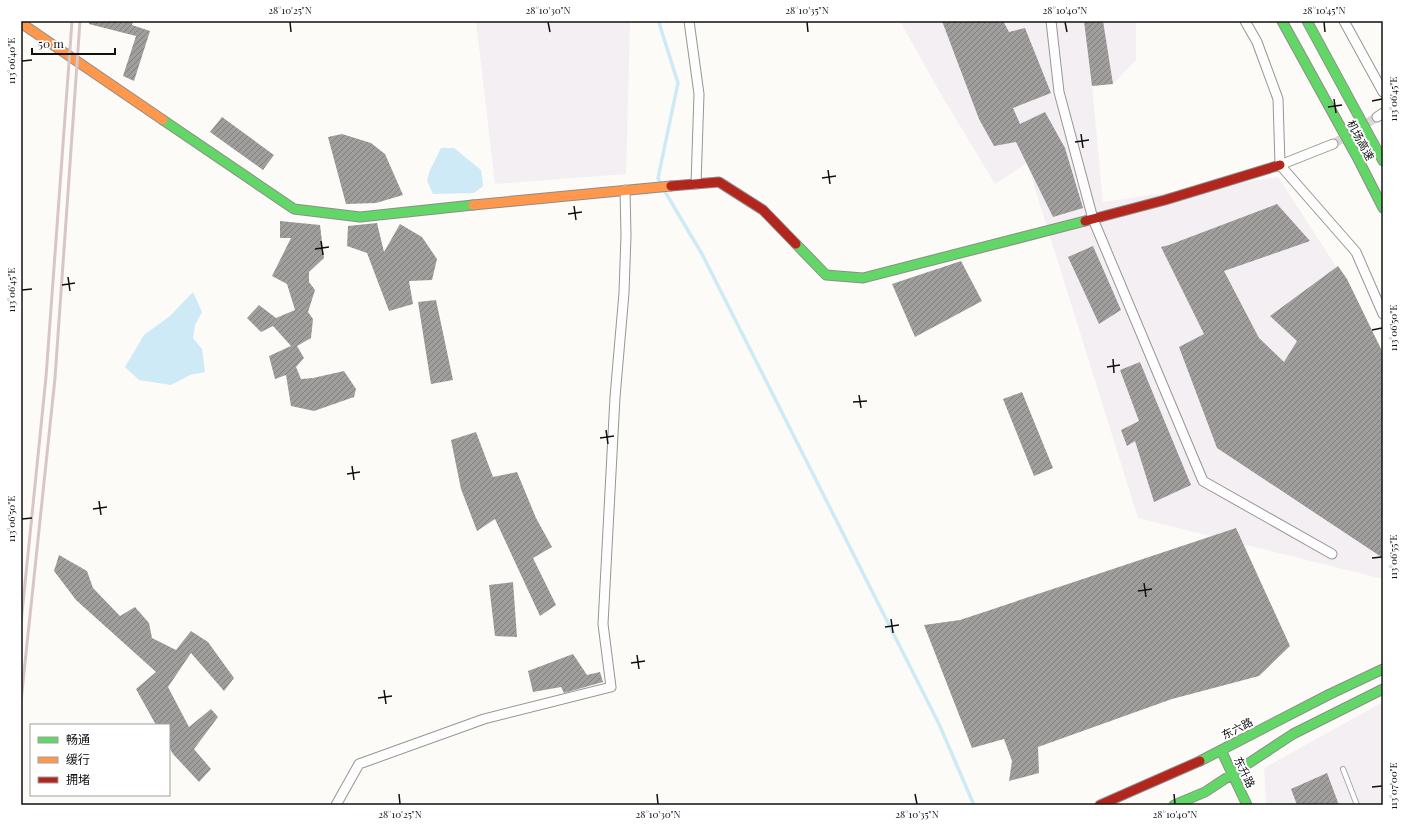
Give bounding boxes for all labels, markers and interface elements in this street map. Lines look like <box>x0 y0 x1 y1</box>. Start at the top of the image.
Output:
text: 28°10'25"N <box>268 3 312 17</box>
text: 28°10'30"N <box>525 3 571 17</box>
text: 28°10'35"N <box>785 3 829 17</box>
text: 28°10'40"N <box>1043 3 1087 17</box>
text: 28°10'45"N <box>1302 3 1346 17</box>
scale bar <box>32 30 115 56</box>
text: 50 m <box>38 35 64 51</box>
text: 113°06'40"E <box>4 38 18 84</box>
text: 113°06'45"E <box>1386 77 1400 121</box>
street label: 机场高速 <box>1344 117 1378 163</box>
text: 113°06'45"E <box>4 268 18 312</box>
text: 113°06'50"E <box>1386 305 1400 351</box>
text: 113°06'50"E <box>4 496 18 542</box>
text: 113°06'55"E <box>1386 535 1400 579</box>
street label: 东六路 <box>1219 714 1255 742</box>
legend <box>30 724 170 796</box>
text: 畅通 <box>66 731 90 747</box>
text: 缓行 <box>66 751 90 767</box>
street label: 东升路 <box>1231 754 1259 790</box>
text: 113°07'00"E <box>1386 762 1400 810</box>
text: 拥堵 <box>66 771 90 787</box>
text: 28°10'25"N <box>378 807 422 821</box>
text: 28°10'30"N <box>635 807 681 821</box>
text: 28°10'35"N <box>895 807 939 821</box>
text: 28°10'40"N <box>1153 807 1197 821</box>

